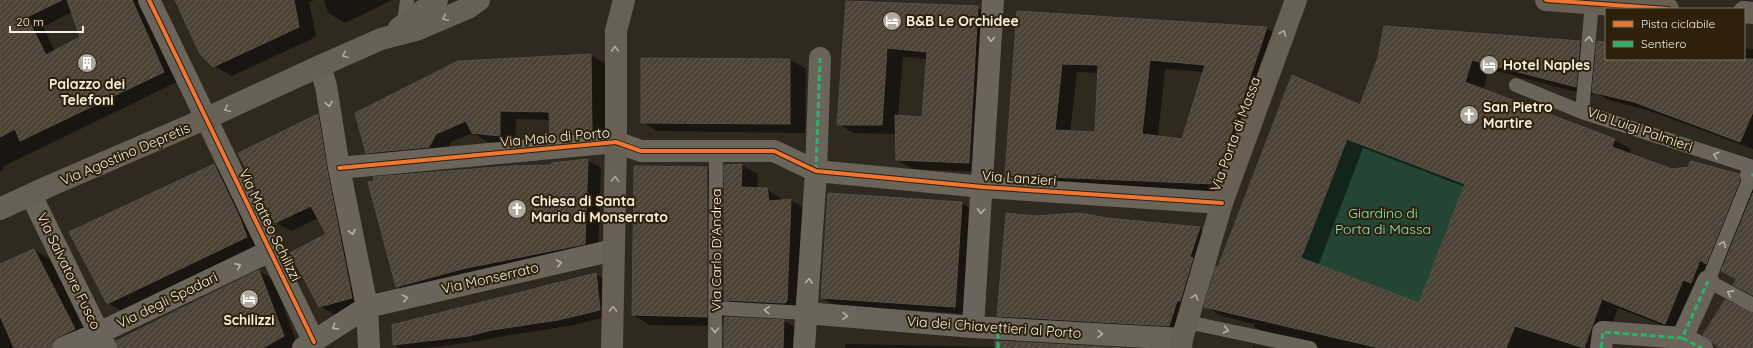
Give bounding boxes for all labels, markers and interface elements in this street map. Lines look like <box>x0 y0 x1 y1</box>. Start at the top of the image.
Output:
scale bar <box>10 8 83 34</box>
legend <box>1605 8 1745 60</box>
hotel icon: B&B Le Orchidee <box>881 10 903 32</box>
place label: B&B Le Orchidee <box>906 12 1019 30</box>
one-way arrow <box>441 13 449 21</box>
text: 20 m <box>16 14 44 29</box>
text: Pista ciclabile <box>1641 16 1715 31</box>
one-way arrow <box>1279 29 1287 36</box>
one-way arrow <box>987 36 996 42</box>
one-way arrow <box>1584 36 1593 42</box>
text: Sentiero <box>1641 36 1686 51</box>
one-way arrow <box>611 46 619 52</box>
one-way arrow <box>342 50 350 58</box>
building icon: Palazzo dei Telefoni <box>76 52 98 74</box>
hotel icon: Hotel Naples <box>1478 54 1500 76</box>
place label: Hotel Naples <box>1503 56 1590 74</box>
street label: Via Porta di Massa <box>1206 74 1264 194</box>
place label: Palazzo dei Telefoni <box>49 75 125 109</box>
place label: San Pietro Martire <box>1483 98 1553 132</box>
one-way arrow <box>324 100 333 107</box>
street label: Via Luigi Palmieri <box>1585 102 1695 156</box>
one-way arrow <box>224 104 232 112</box>
church icon: San Pietro Martire <box>1458 104 1480 126</box>
street label: Via Agostino Depretis <box>57 119 193 189</box>
street label: Via Maio di Porto <box>499 123 611 151</box>
one-way arrow <box>1713 151 1720 160</box>
street label: Via Matteo Schilizzi <box>235 166 305 284</box>
street label: Via Lanzieri <box>981 166 1057 190</box>
one-way arrow <box>611 176 619 182</box>
street label: Via Carlo D'Andrea <box>707 189 725 311</box>
place label: Chiesa di Santa Maria di Monserrato <box>531 192 668 226</box>
church icon: Chiesa di Santa Maria di Monserrato <box>506 198 528 220</box>
park label: Giardino di Porta di Massa <box>1335 204 1431 238</box>
one-way arrow <box>977 208 986 214</box>
street label: Via Salvatore Fusco <box>33 210 105 332</box>
one-way arrow <box>347 228 355 235</box>
one-way arrow <box>1718 241 1726 248</box>
street label: Via Monserrato <box>440 258 540 298</box>
one-way arrow <box>556 259 562 267</box>
one-way arrow <box>234 263 241 271</box>
street label: Via degli Spadari <box>114 268 220 332</box>
one-way arrow <box>804 278 813 284</box>
hotel icon: Schilizzi <box>238 288 260 310</box>
one-way arrow <box>1727 290 1735 297</box>
one-way arrow <box>402 294 408 302</box>
one-way arrow <box>1190 294 1199 301</box>
one-way arrow <box>609 306 617 312</box>
one-way arrow <box>764 306 770 315</box>
place label: Schilizzi <box>223 311 275 329</box>
one-way arrow <box>842 311 848 320</box>
street label: Via dei Chiavettieri al Porto <box>906 312 1082 342</box>
one-way arrow <box>332 323 339 330</box>
one-way arrow <box>1222 326 1229 334</box>
one-way arrow <box>711 327 719 333</box>
one-way arrow <box>1097 330 1103 339</box>

